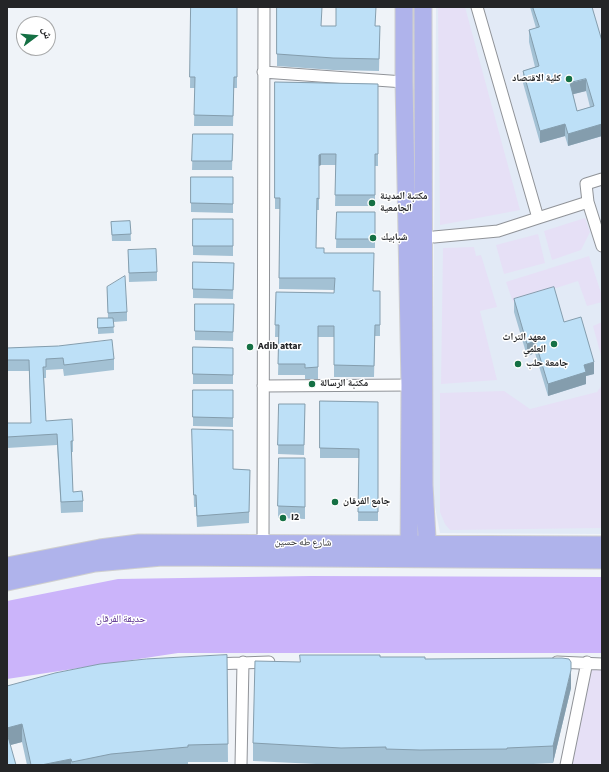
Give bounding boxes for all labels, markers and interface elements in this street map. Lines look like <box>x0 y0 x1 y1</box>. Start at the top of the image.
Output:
north arrow <box>16 16 56 56</box>
text: ش <box>38 25 56 40</box>
place label: كلية الاقتصاد <box>512 73 561 85</box>
marker: كلية الاقتصاد <box>564 74 574 84</box>
place label: مكتبة المدينة الجامعية <box>380 191 428 214</box>
marker: مكتبة المدينة الجامعية <box>367 198 377 208</box>
place label: شبابيك <box>381 232 408 244</box>
marker: شبابيك <box>368 233 378 243</box>
place label: معهد التراث العلمي <box>503 332 546 356</box>
marker: معهد التراث العلمي <box>549 339 559 349</box>
place label: Adib attar <box>258 341 302 353</box>
marker: Adib attar <box>245 342 255 352</box>
place label: جامعة حلب <box>526 358 568 370</box>
marker: جامعة حلب <box>513 359 523 369</box>
place label: مكتبة الرسالة <box>320 378 368 390</box>
marker: مكتبة الرسالة <box>307 379 317 389</box>
place label: جامع الفرقان <box>343 496 390 508</box>
marker: جامع الفرقان <box>330 497 340 507</box>
place label: I2 <box>291 512 299 524</box>
marker: I2 <box>278 513 288 523</box>
street label: شارع طه حسين <box>275 537 331 549</box>
park label: حديقة الفرقان <box>96 614 146 626</box>

